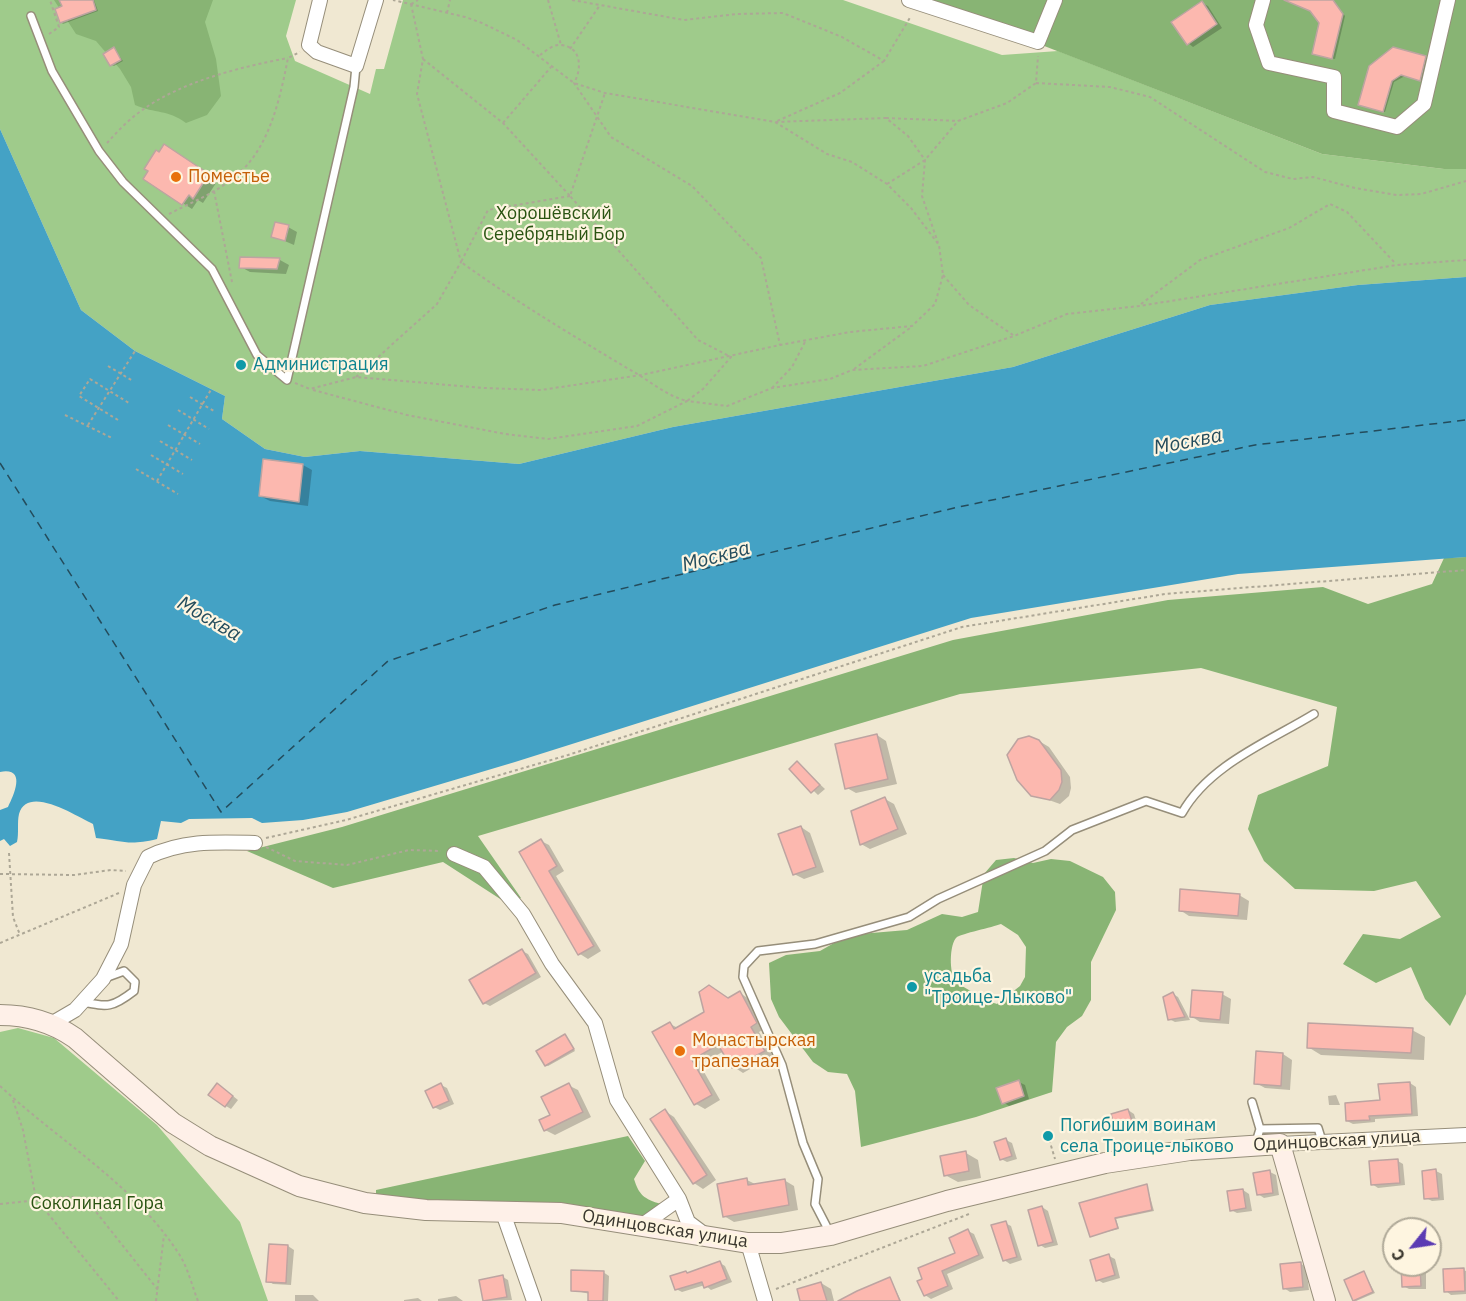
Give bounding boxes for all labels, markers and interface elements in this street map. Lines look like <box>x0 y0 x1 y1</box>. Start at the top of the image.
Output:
place label: Поместье <box>188 166 270 188</box>
marker: Поместье <box>169 170 183 184</box>
park label: Хорошёвский Серебряный Бор <box>483 203 625 246</box>
place label: Администрация <box>253 354 389 376</box>
marker: Администрация <box>234 358 248 372</box>
water label: Москва <box>1152 424 1224 460</box>
water label: Москва <box>679 536 753 578</box>
water label: Москва <box>173 591 245 647</box>
place label: усадьба "Троице-Лыково" <box>924 966 1072 1008</box>
marker: усадьба "Троице-Лыково" <box>905 980 919 994</box>
place label: Монастырская трапезная <box>692 1030 816 1072</box>
marker: Монастырская трапезная <box>673 1044 687 1058</box>
place label: Погибшим воинам села Троице-лыково <box>1060 1115 1234 1158</box>
street label: Одинцовская улица <box>1253 1126 1421 1156</box>
marker: Погибшим воинам села Троице-лыково <box>1041 1129 1055 1143</box>
park label: Соколиная Гора <box>30 1193 164 1215</box>
street label: Одинцовская улица <box>581 1205 749 1253</box>
north arrow <box>1382 1217 1442 1277</box>
text: С <box>1387 1245 1409 1265</box>

